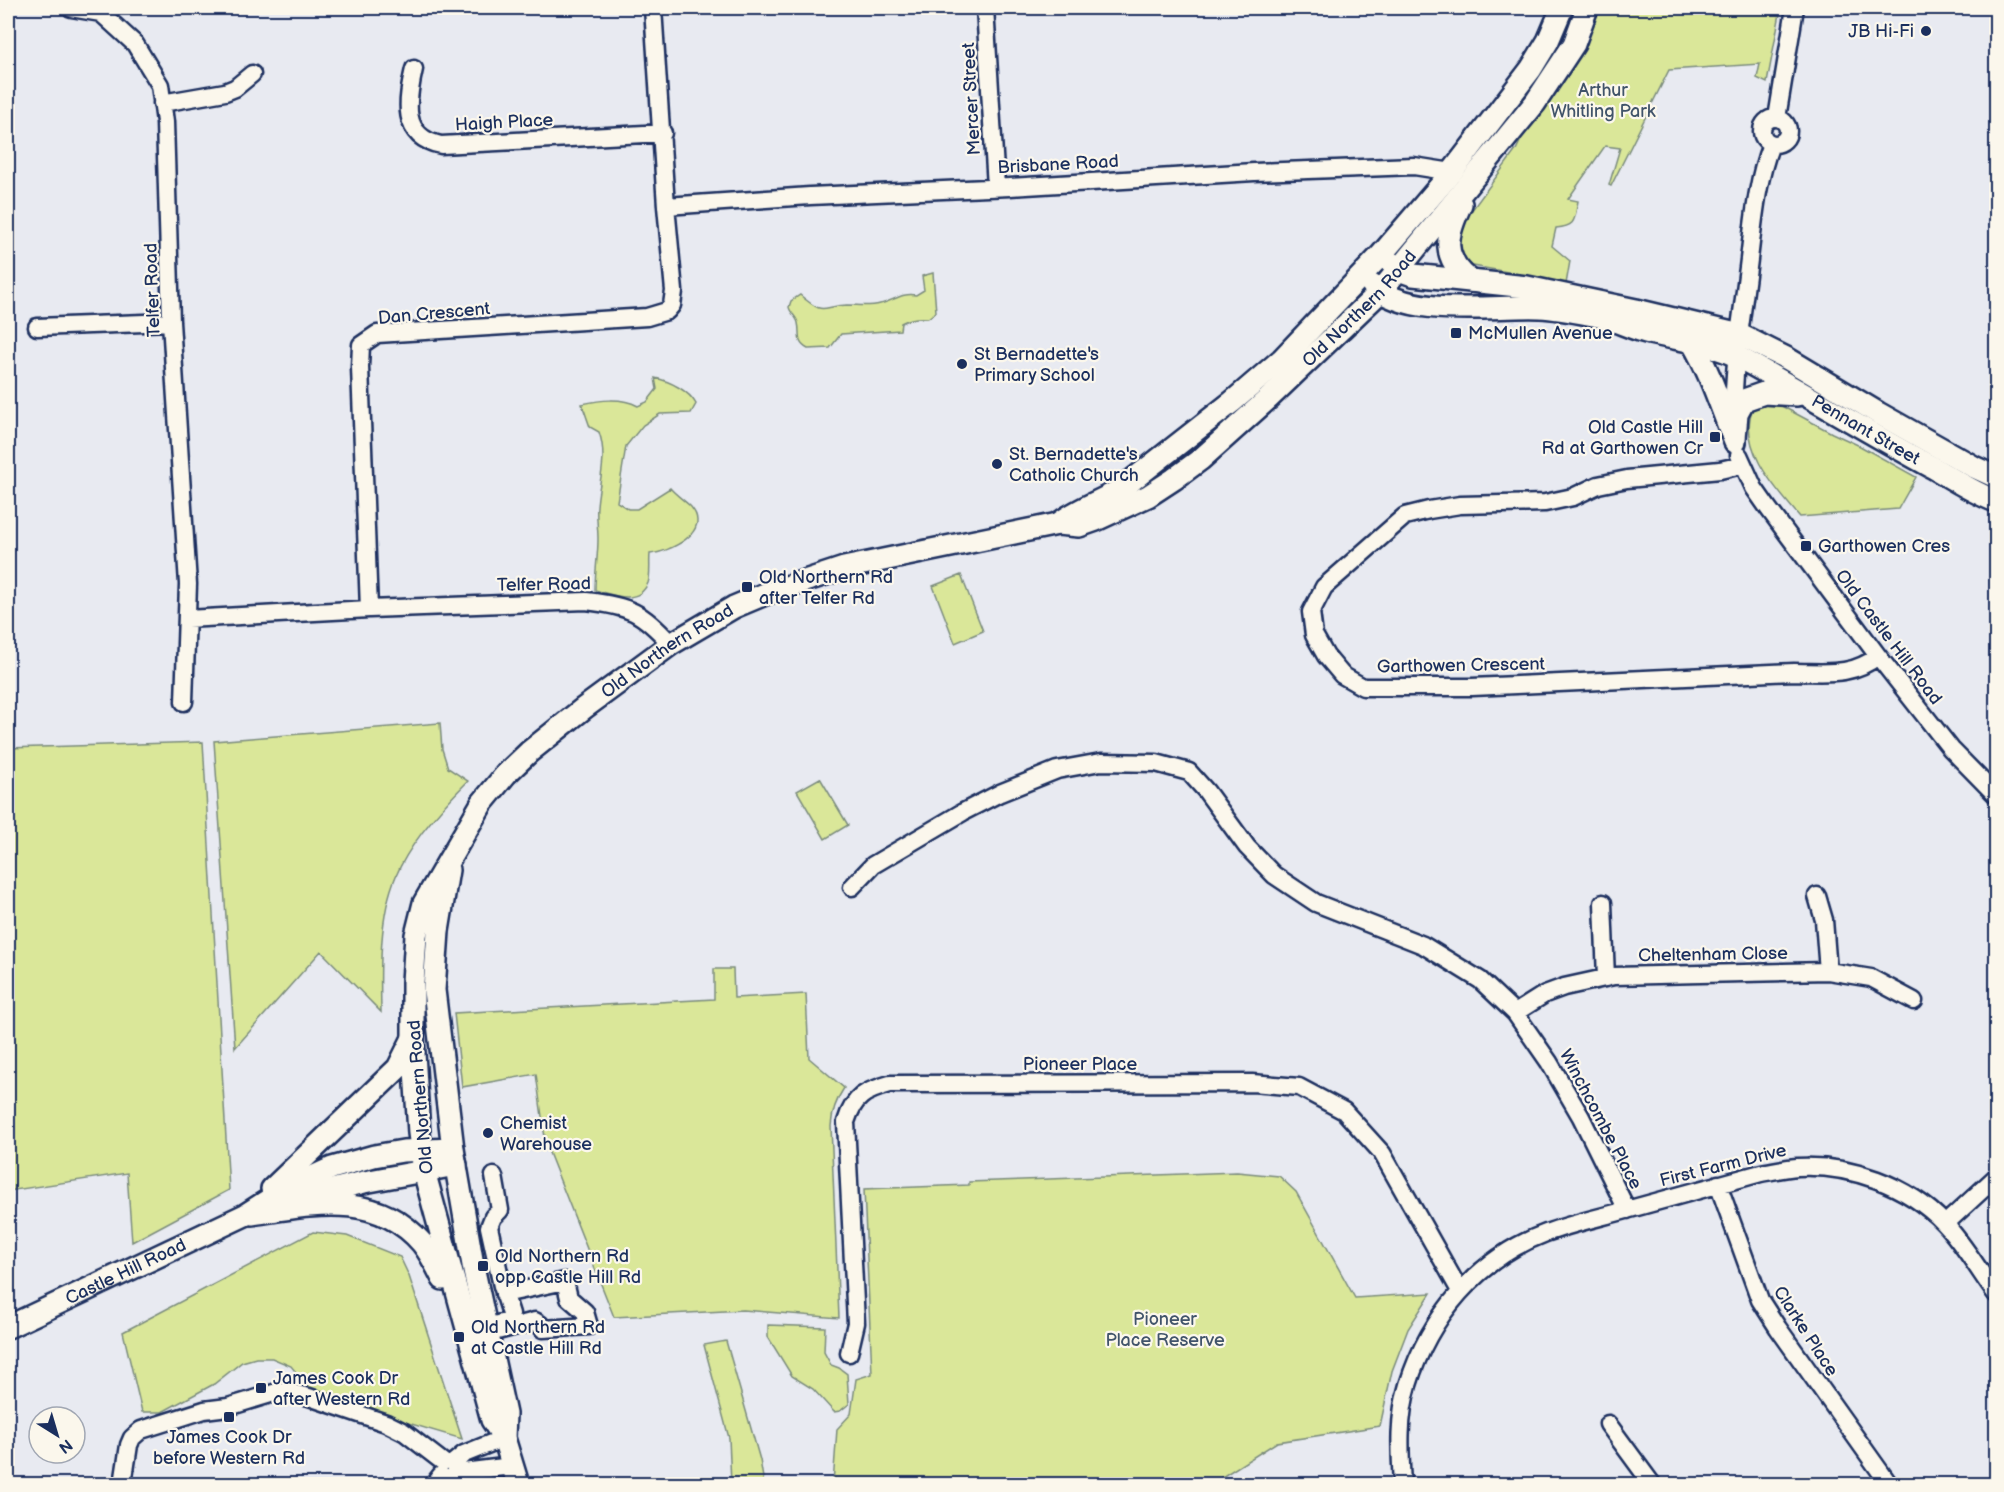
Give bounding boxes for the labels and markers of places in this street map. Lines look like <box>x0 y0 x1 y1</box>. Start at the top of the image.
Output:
place label: JB Hi-Fi <box>1848 21 1914 42</box>
marker: JB Hi-Fi <box>1919 24 1933 38</box>
place label: McMullen Avenue <box>1468 323 1613 344</box>
marker: McMullen Avenue <box>1449 326 1463 340</box>
place label: St Bernadette's Primary School <box>974 344 1099 386</box>
marker: St Bernadette's Primary School <box>955 357 969 371</box>
place label: Old Castle Hill Rd at Garthowen Cr <box>1542 417 1703 459</box>
marker: Old Castle Hill Rd at Garthowen Cr <box>1708 430 1722 444</box>
place label: St. Bernadette's Catholic Church <box>1009 444 1139 486</box>
marker: St. Bernadette's Catholic Church <box>990 457 1004 471</box>
place label: Garthowen Cres <box>1818 536 1950 557</box>
marker: Garthowen Cres <box>1799 539 1813 553</box>
place label: Old Northern Rd after Telfer Rd <box>759 567 893 609</box>
marker: Old Northern Rd after Telfer Rd <box>740 580 754 594</box>
place label: Chemist Warehouse <box>500 1113 592 1155</box>
marker: Chemist Warehouse <box>481 1126 495 1140</box>
place label: Old Northern Rd opp Castle Hill Rd <box>495 1246 641 1288</box>
marker: Old Northern Rd opp Castle Hill Rd <box>476 1259 490 1273</box>
place label: Old Northern Rd at Castle Hill Rd <box>471 1317 605 1359</box>
marker: Old Northern Rd at Castle Hill Rd <box>452 1330 466 1344</box>
place label: James Cook Dr after Western Rd <box>273 1368 410 1410</box>
marker: James Cook Dr after Western Rd <box>254 1381 268 1395</box>
marker: James Cook Dr before Western Rd <box>222 1410 236 1424</box>
place label: James Cook Dr before Western Rd <box>153 1427 305 1469</box>

